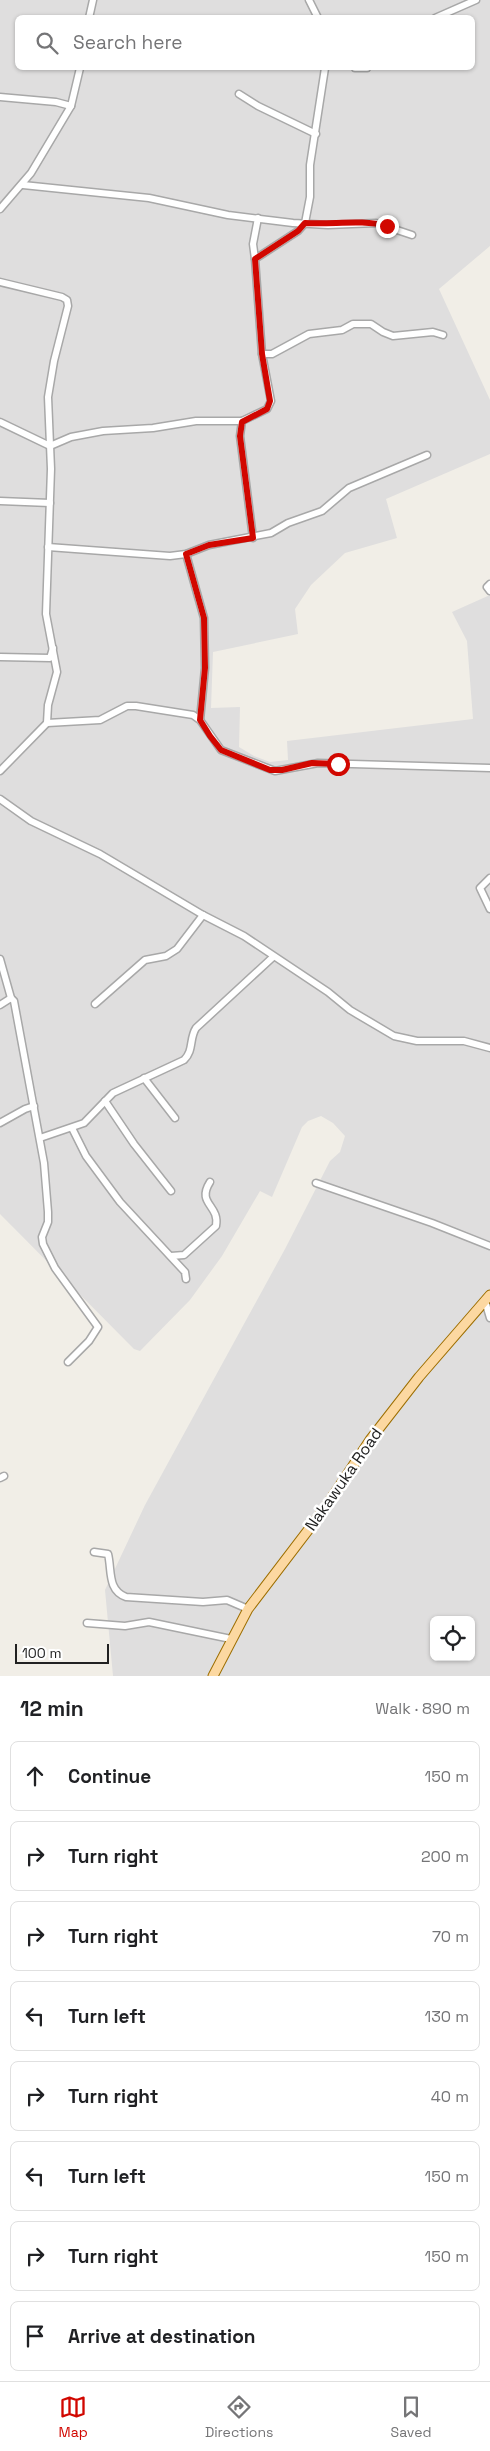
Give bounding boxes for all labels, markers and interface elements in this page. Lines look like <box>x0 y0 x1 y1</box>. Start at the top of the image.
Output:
search box <box>15 15 475 70</box>
icon: search <box>33 29 61 57</box>
text: Search here <box>73 30 183 55</box>
route end <box>376 215 399 238</box>
route start <box>327 753 350 776</box>
street label: Nakawuka Road <box>300 1424 387 1535</box>
map controls <box>430 1616 475 1661</box>
button: locate <box>430 1616 475 1661</box>
scale bar <box>15 1641 109 1664</box>
text: 100 m <box>22 1644 61 1662</box>
text: 12 min <box>20 1695 84 1722</box>
text: Walk · 890 m <box>375 1698 470 1719</box>
icon: ahead <box>21 1762 49 1790</box>
text: Continue <box>68 1764 151 1789</box>
text: 150 m <box>425 1766 469 1787</box>
icon: right <box>21 1842 49 1870</box>
text: Turn right <box>68 1844 158 1869</box>
text: 200 m <box>421 1846 469 1867</box>
icon: right <box>21 1922 49 1950</box>
text: Turn right <box>68 1924 158 1949</box>
text: 70 m <box>432 1926 469 1947</box>
icon: left <box>21 2002 49 2030</box>
text: Turn left <box>68 2004 146 2029</box>
text: 130 m <box>425 2006 469 2027</box>
icon: right <box>21 2082 49 2110</box>
text: Turn right <box>68 2084 158 2109</box>
text: 40 m <box>431 2086 469 2107</box>
icon: left <box>21 2162 49 2190</box>
text: Turn left <box>68 2164 146 2189</box>
text: 150 m <box>425 2166 469 2187</box>
icon: right <box>21 2242 49 2270</box>
text: Turn right <box>68 2244 158 2269</box>
text: 150 m <box>425 2246 469 2267</box>
icon: arrive <box>21 2322 49 2350</box>
text: Arrive at destination <box>68 2324 256 2349</box>
tab: Map <box>59 2393 88 2441</box>
tab: Directions <box>205 2393 273 2441</box>
tab: Saved <box>391 2393 431 2441</box>

